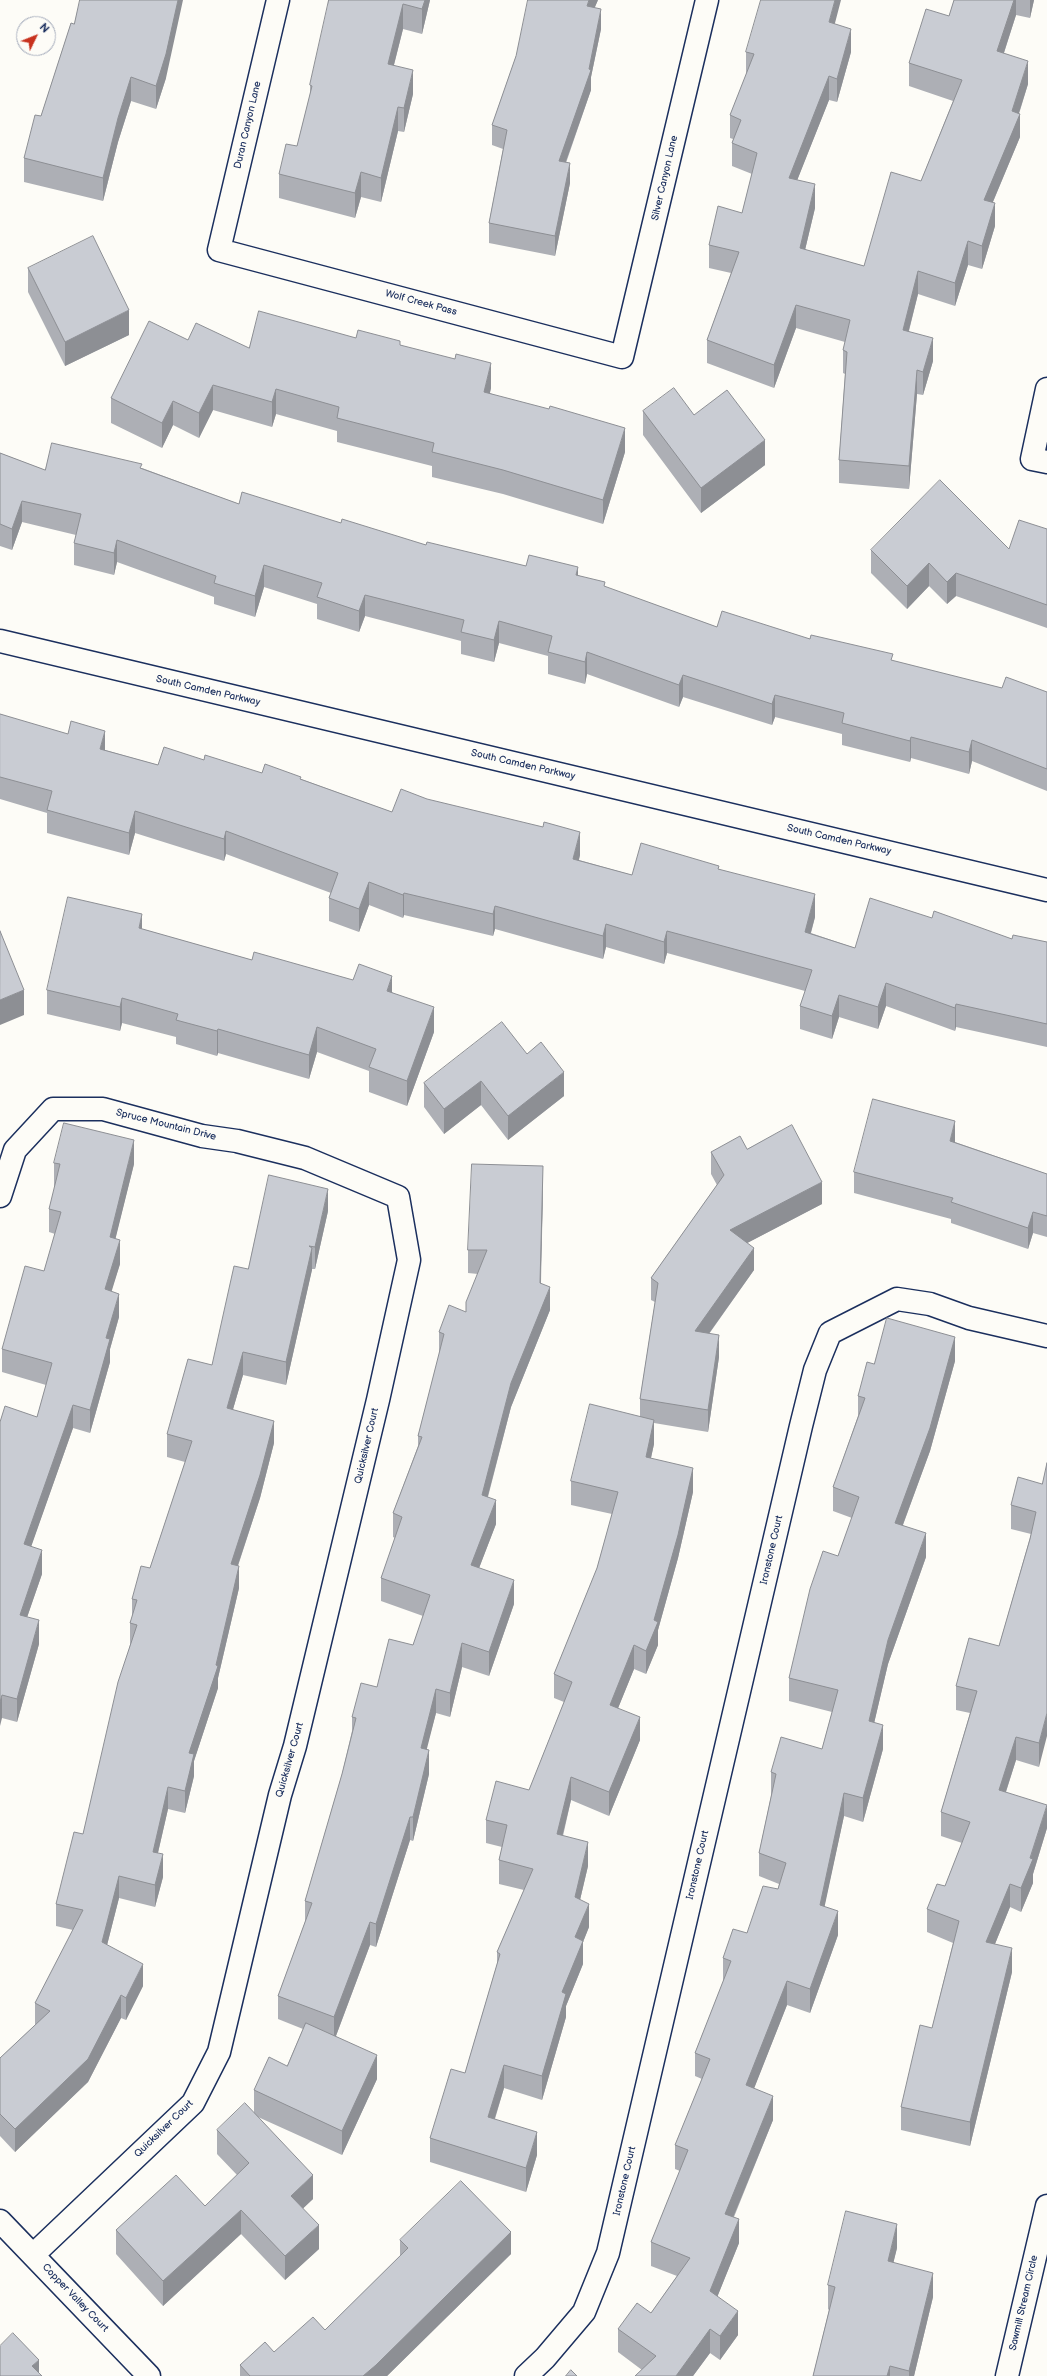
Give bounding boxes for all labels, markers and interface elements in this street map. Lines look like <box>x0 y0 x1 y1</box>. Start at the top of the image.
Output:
north arrow <box>16 16 56 56</box>
text: N <box>37 21 52 36</box>
street label: Duran Canyon Lane <box>232 80 264 170</box>
street label: Silver Canyon Lane <box>649 134 681 222</box>
street label: Wolf Creek Pass <box>384 288 458 318</box>
street label: South Camden Parkway <box>155 673 261 709</box>
street label: South Camden Parkway <box>470 747 576 783</box>
street label: South Camden Parkway <box>786 822 892 858</box>
street label: Spruce Mountain Drive <box>115 1107 217 1143</box>
street label: Quicksilver Court <box>352 1407 382 1485</box>
street label: Ironstone Court <box>758 1514 786 1586</box>
street label: Quicksilver Court <box>274 1721 306 1799</box>
street label: Ironstone Court <box>684 1829 712 1901</box>
street label: Quicksilver Court <box>132 2098 196 2160</box>
street label: Ironstone Court <box>611 2145 639 2217</box>
street label: Sawmill Stream Circle <box>1007 2254 1041 2352</box>
street label: Copper Valley Court <box>39 2261 111 2335</box>

